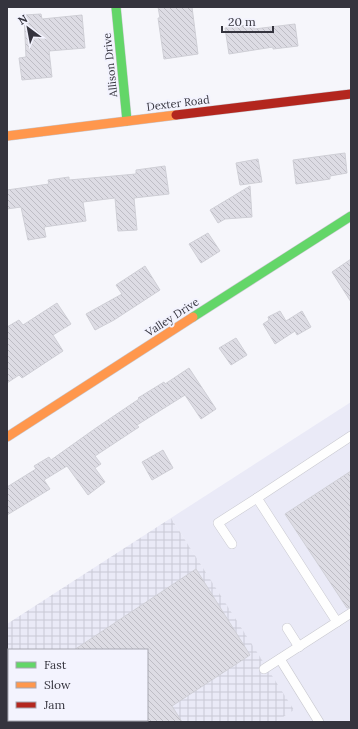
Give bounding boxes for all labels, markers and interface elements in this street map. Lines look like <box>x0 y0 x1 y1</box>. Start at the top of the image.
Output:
north arrow <box>8 8 48 48</box>
scale bar <box>222 8 273 34</box>
text: N <box>15 11 30 28</box>
text: 20 m <box>228 14 256 29</box>
street label: Allison Drive <box>100 32 120 99</box>
street label: Dexter Road <box>146 92 211 114</box>
street label: Valley Drive <box>142 295 201 340</box>
legend <box>8 649 148 721</box>
text: Fast <box>44 657 67 672</box>
text: Slow <box>44 677 71 692</box>
text: Jam <box>43 697 65 712</box>

